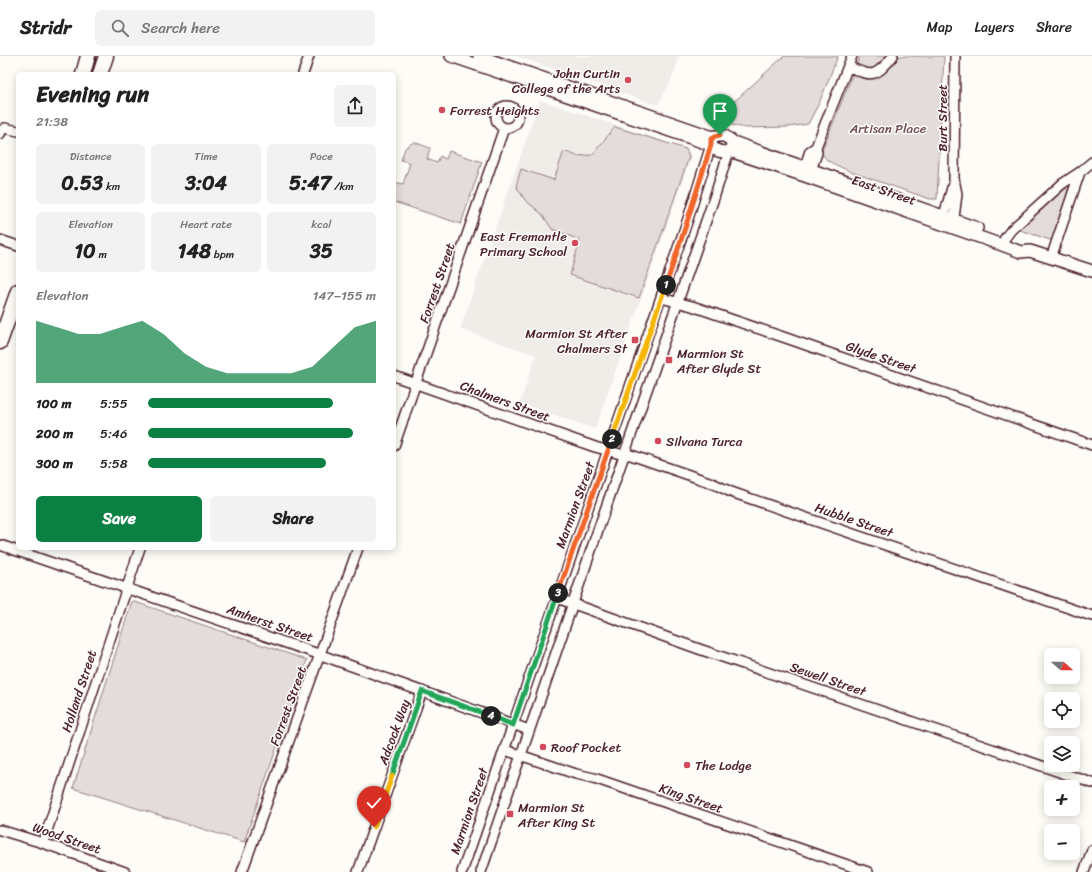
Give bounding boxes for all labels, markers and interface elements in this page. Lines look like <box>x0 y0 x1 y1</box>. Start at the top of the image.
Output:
search box <box>95 10 375 46</box>
text: Stridr <box>20 11 71 44</box>
text: Search here <box>141 15 220 41</box>
text: Map <box>927 15 952 40</box>
text: Layers <box>974 15 1014 40</box>
text: Share <box>1036 15 1072 40</box>
icon: search <box>109 17 131 39</box>
place label: John Curtin College of the Arts <box>512 62 621 100</box>
text: Evening run <box>36 75 149 114</box>
marker: John Curtin College of the Arts <box>623 75 633 85</box>
street label: Burt Street <box>931 84 954 152</box>
button: share <box>334 85 376 127</box>
pin <box>703 94 737 135</box>
place label: Forrest Heights <box>450 99 540 122</box>
icon: arrive <box>709 100 731 122</box>
marker: Forrest Heights <box>437 105 447 115</box>
text: 21:38 <box>36 110 68 133</box>
park label: Artisan Place <box>849 117 927 140</box>
text: Distance <box>70 147 112 166</box>
text: Time <box>194 147 218 166</box>
text: Pace <box>310 147 333 166</box>
text: 0.53 <box>61 166 103 201</box>
text: 3:04 <box>185 166 227 201</box>
text: 5:47 <box>289 166 331 201</box>
street label: East Street <box>849 168 920 212</box>
text: km <box>103 177 120 196</box>
text: /km <box>331 177 354 196</box>
text: Elevation <box>68 215 113 234</box>
text: Heart rate <box>180 215 232 234</box>
text: kcal <box>311 215 331 234</box>
place label: East Fremantle Primary School <box>480 225 567 263</box>
text: 10 <box>74 234 96 269</box>
text: 148 <box>178 234 211 269</box>
text: 35 <box>310 234 333 269</box>
marker: East Fremantle Primary School <box>570 238 580 248</box>
street label: Forrest Street <box>413 239 462 326</box>
text: m <box>96 245 107 264</box>
text: bpm <box>211 245 234 264</box>
pin: 1 <box>656 275 676 295</box>
text: 1 <box>664 275 668 294</box>
text: Elevation <box>36 284 89 307</box>
text: 147–155 m <box>313 284 376 307</box>
place label: Marmion St After Chalmers St <box>525 322 628 360</box>
street label: Glyde Street <box>843 334 920 380</box>
marker: Marmion St After Chalmers St <box>630 335 640 345</box>
place label: Marmion St After Glyde St <box>676 342 761 380</box>
marker: Marmion St After Glyde St <box>664 355 674 365</box>
street label: Chalmers Street <box>457 374 554 428</box>
text: 100 m <box>36 392 71 415</box>
text: 5:55 <box>100 392 128 415</box>
text: 200 m <box>36 422 73 445</box>
text: 5:46 <box>100 422 127 445</box>
pin: 2 <box>602 429 622 449</box>
text: 2 <box>609 429 615 448</box>
place label: Silvana Turca <box>666 430 743 453</box>
marker: Silvana Turca <box>653 436 663 446</box>
text: 300 m <box>36 452 73 475</box>
text: 5:58 <box>100 452 128 475</box>
street label: Marmion Street <box>549 458 602 552</box>
button: Save <box>36 496 202 542</box>
button: Share <box>210 496 376 542</box>
street label: Hubble Street <box>812 496 897 544</box>
pin: 3 <box>548 583 568 603</box>
text: 3 <box>555 583 561 602</box>
street label: Amherst Street <box>223 597 317 649</box>
street label: Holland Street <box>55 647 103 735</box>
north arrow <box>1044 648 1080 684</box>
map controls <box>1044 648 1080 860</box>
street label: Sewell Street <box>787 655 870 703</box>
street label: Forrest Street <box>263 662 313 749</box>
button: locate <box>1044 692 1080 728</box>
street label: Adcock Way <box>371 696 417 769</box>
pin: 4 <box>481 706 501 726</box>
text: 4 <box>488 706 494 725</box>
place label: Roof Pocket <box>551 736 621 759</box>
button: layers <box>1044 736 1080 772</box>
marker: Roof Pocket <box>538 742 548 752</box>
place label: The Lodge <box>695 754 751 777</box>
marker: The Lodge <box>682 760 692 770</box>
street label: Marmion Street <box>443 764 495 858</box>
street label: King Street <box>656 776 726 820</box>
button: + <box>1044 780 1080 816</box>
pin <box>357 786 391 827</box>
icon: check <box>363 792 385 814</box>
place label: Marmion St After King St <box>517 796 595 834</box>
marker: Marmion St After King St <box>505 809 515 819</box>
street label: Wood Street <box>30 816 105 861</box>
button: − <box>1044 824 1080 860</box>

